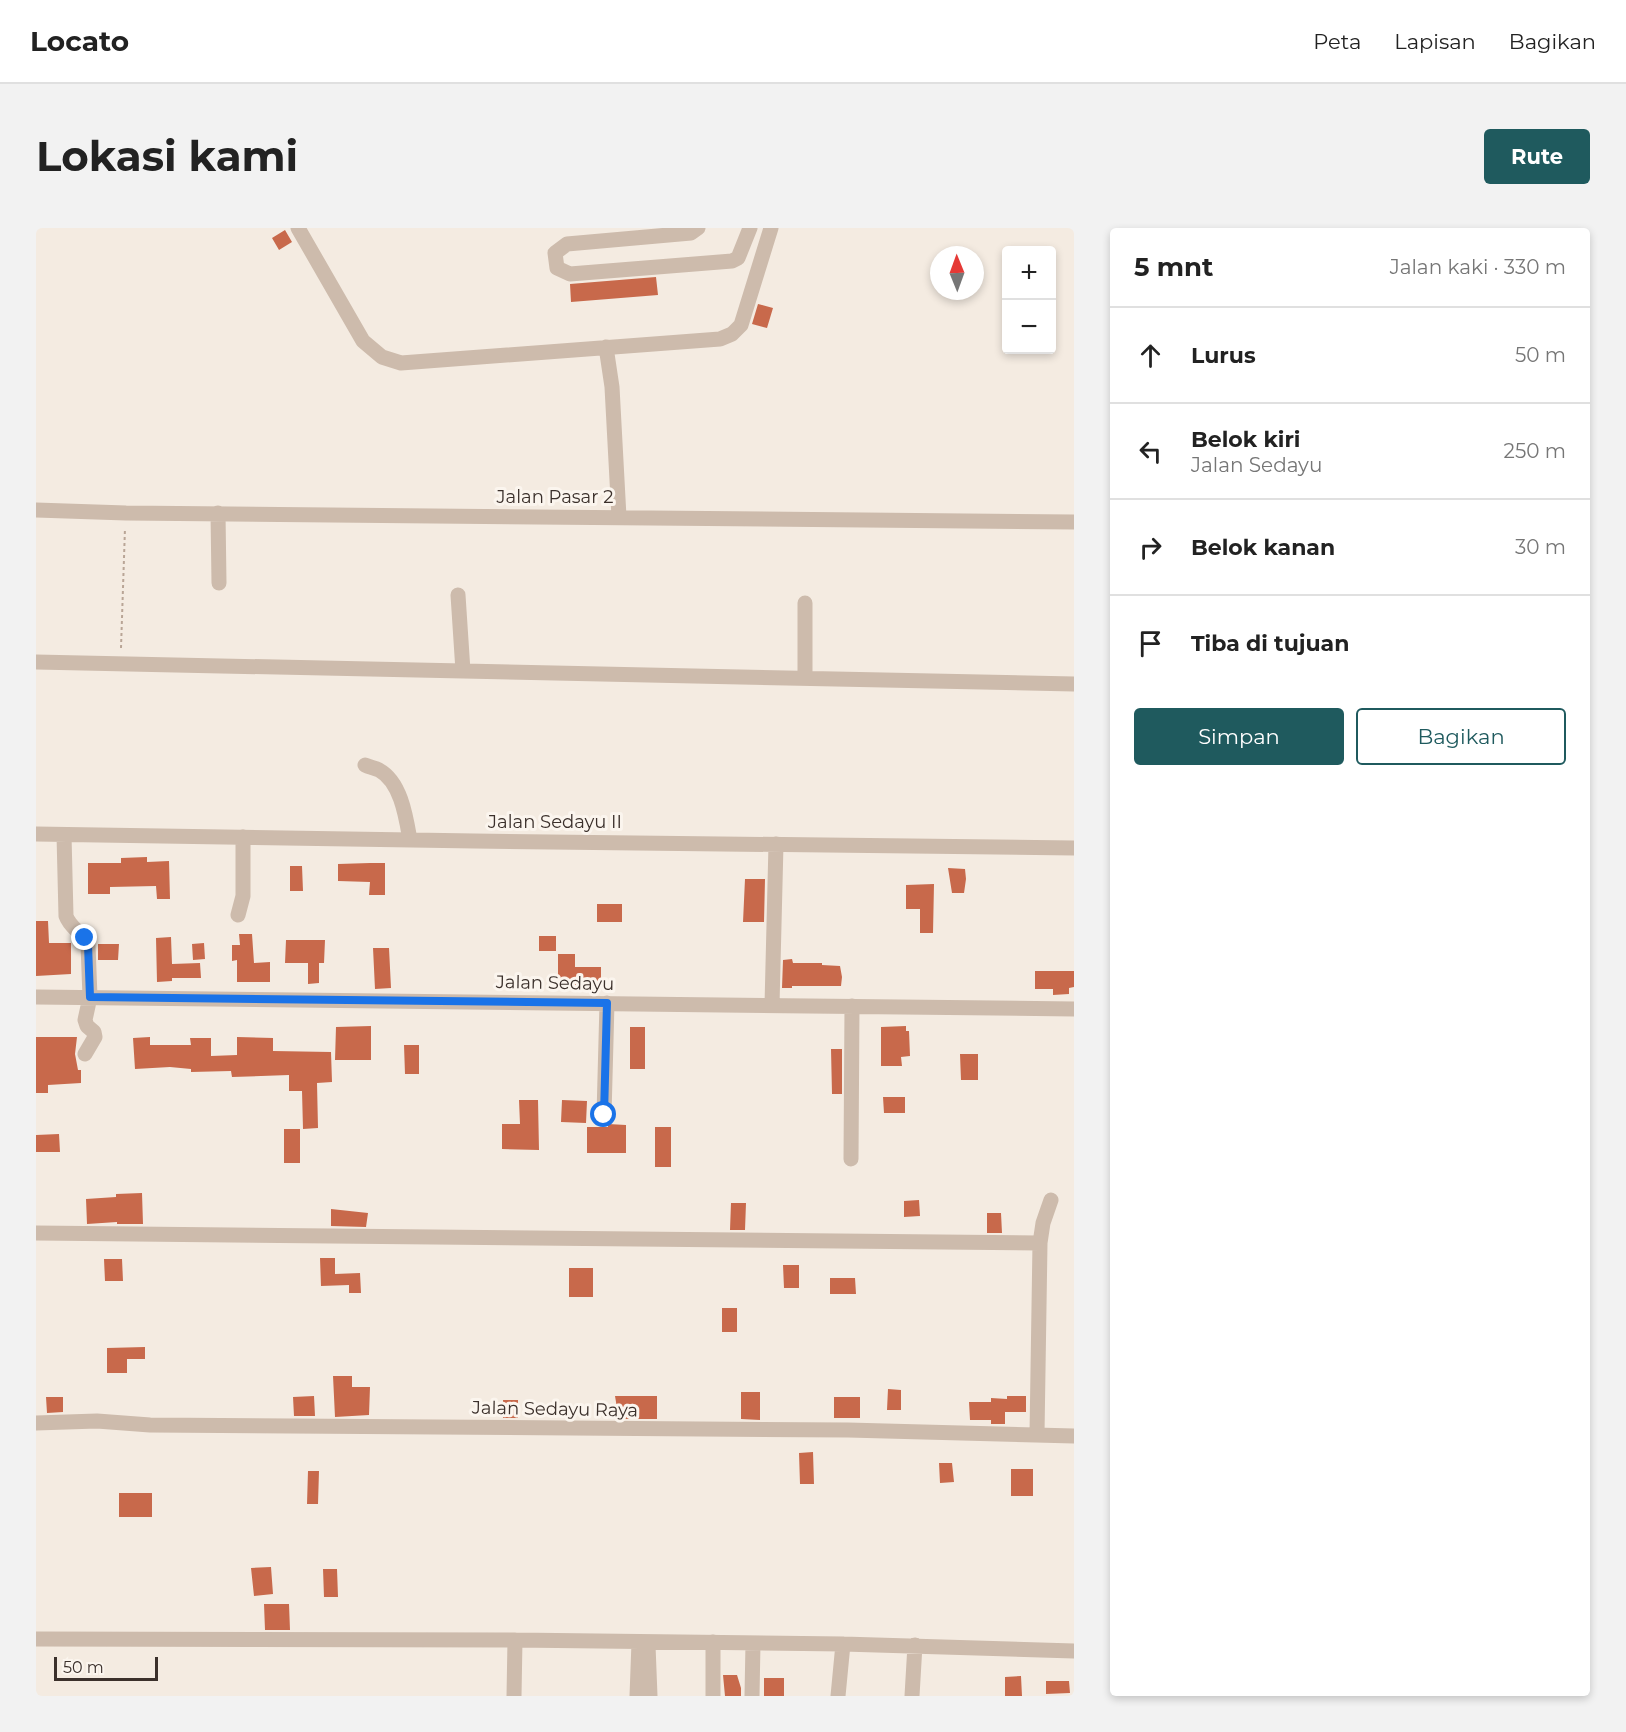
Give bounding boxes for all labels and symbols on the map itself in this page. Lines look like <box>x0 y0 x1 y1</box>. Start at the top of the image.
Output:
north arrow <box>930 246 984 300</box>
street label: Jalan Pasar 2 <box>496 486 613 508</box>
street label: Jalan Sedayu II <box>487 811 622 833</box>
route end <box>71 924 97 950</box>
street label: Jalan Sedayu <box>495 971 614 995</box>
route start <box>590 1101 616 1127</box>
street label: Jalan Sedayu Raya <box>471 1397 638 1421</box>
scale bar <box>54 1654 158 1682</box>

